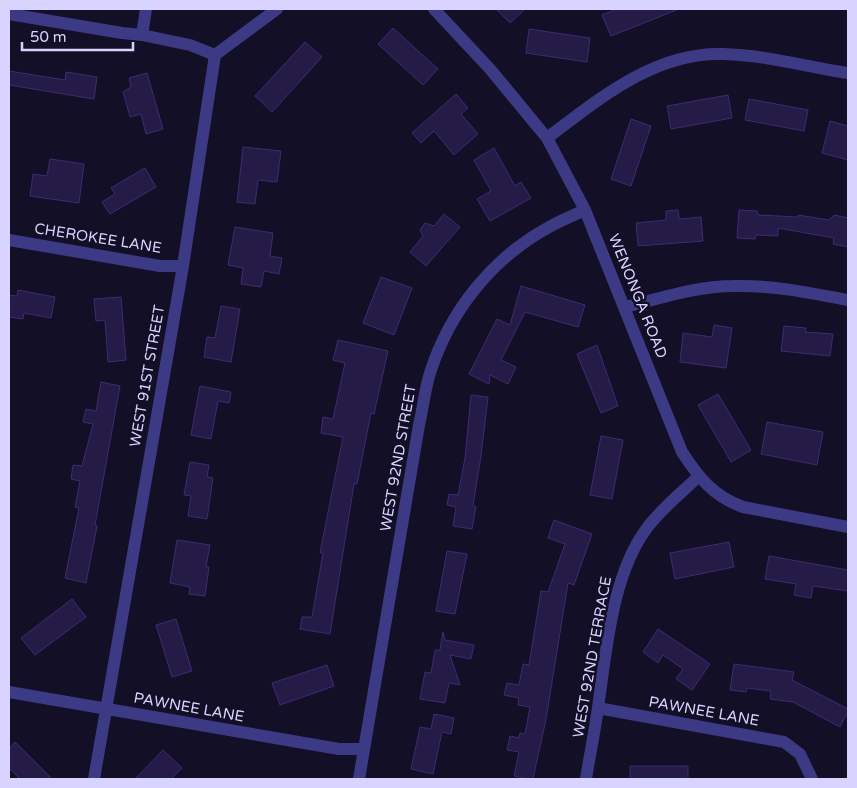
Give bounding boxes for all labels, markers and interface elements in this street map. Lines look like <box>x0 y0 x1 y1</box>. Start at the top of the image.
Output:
scale bar <box>22 20 134 52</box>
text: 50 m <box>30 28 67 46</box>
street label: CHEROKEE LANE <box>33 219 163 257</box>
street label: WENONGA ROAD <box>605 231 671 361</box>
street label: WEST 91ST STREET <box>126 304 168 448</box>
street label: WEST 92ND STREET <box>376 383 420 533</box>
street label: WEST 92ND TERRACE <box>569 575 615 739</box>
street label: PAWNEE LANE <box>132 688 246 726</box>
street label: PAWNEE LANE <box>647 692 761 730</box>

